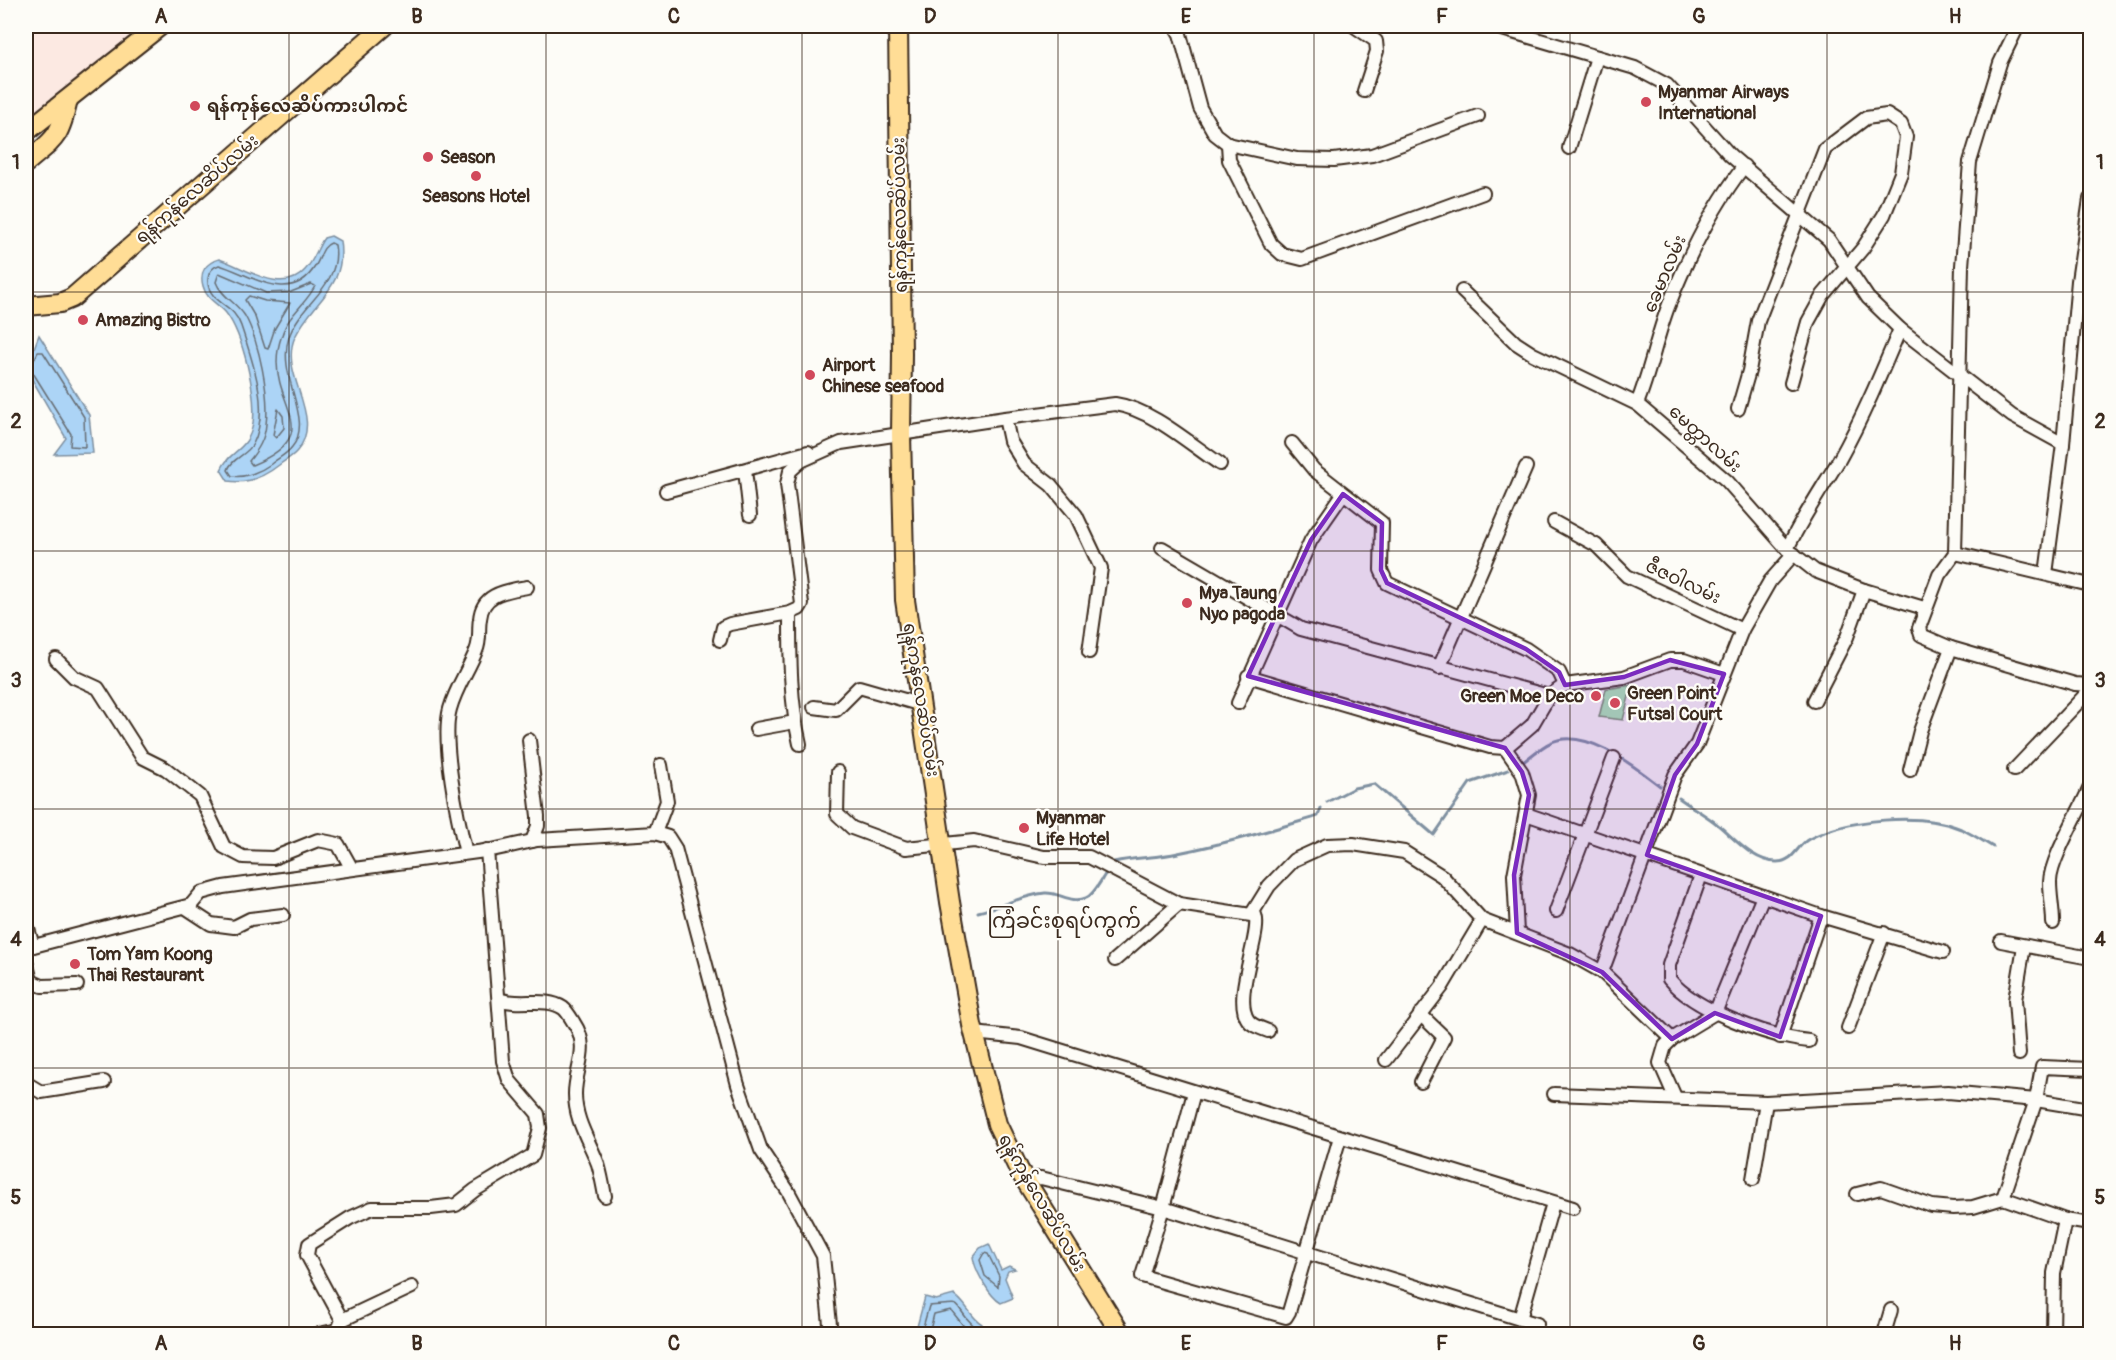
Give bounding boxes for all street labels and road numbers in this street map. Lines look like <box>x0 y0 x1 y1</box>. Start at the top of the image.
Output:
street label: ရန်ကုန်လေဆိပ်လမ်း <box>129 127 265 251</box>
street label: ရန်ကုန်လေဆိပ်လမ်း <box>884 137 916 293</box>
street label: ခေမာလမ်း <box>1636 231 1692 316</box>
street label: မေတ္တာလမ်း <box>1662 399 1748 480</box>
street label: ဇီဇဝါလမ်း <box>1642 552 1725 609</box>
street label: ရန်ကုန်လေဆိပ်လမ်း <box>895 621 947 779</box>
street label: ရန်ကုန်လေဆိပ်လမ်း <box>991 1128 1093 1278</box>

